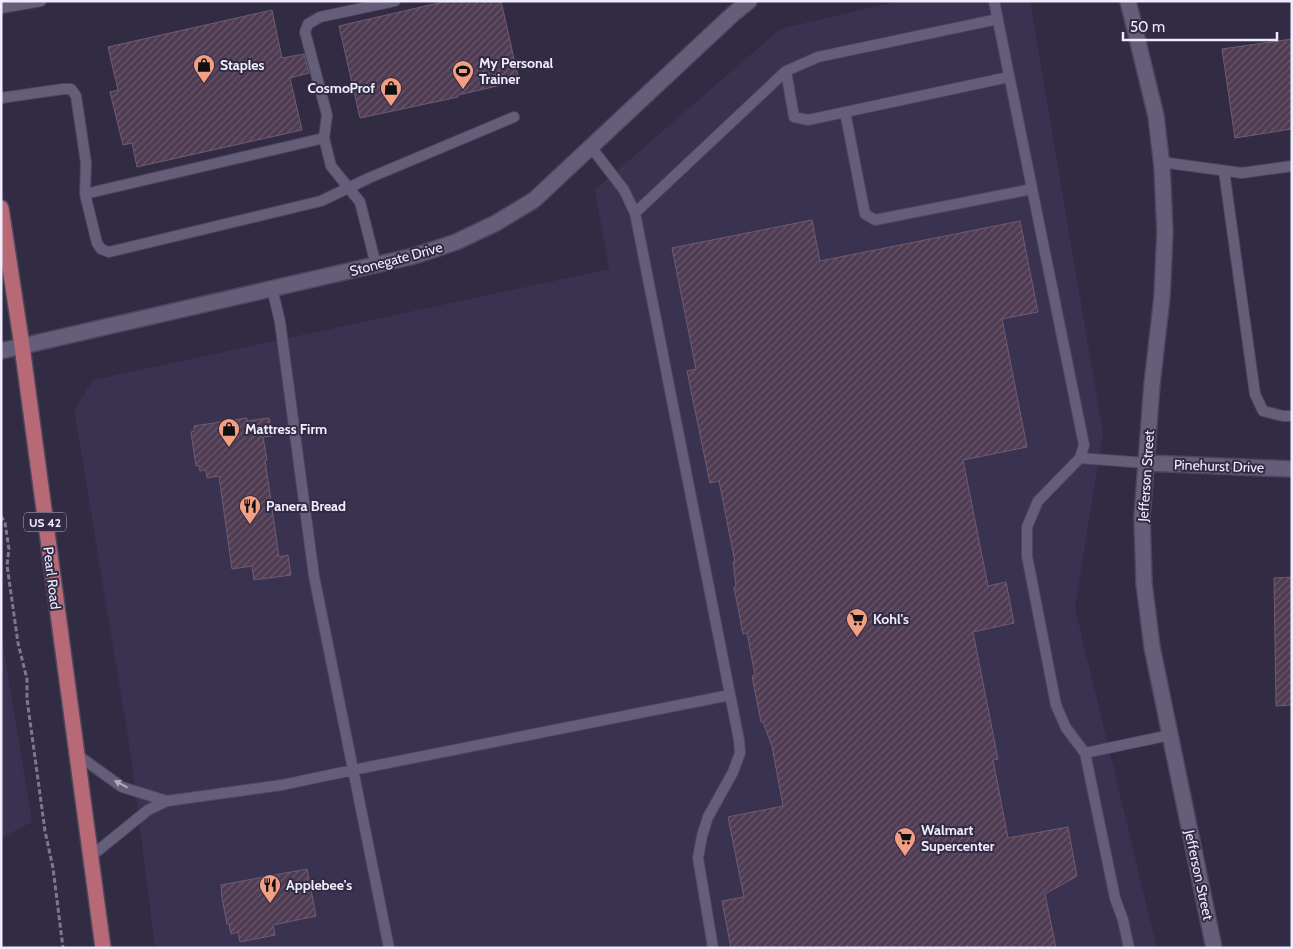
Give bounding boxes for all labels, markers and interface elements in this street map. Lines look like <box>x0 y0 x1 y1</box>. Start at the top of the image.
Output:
scale bar <box>1123 10 1277 42</box>
text: 50 m <box>1130 18 1165 36</box>
shop icon: Staples <box>192 53 216 84</box>
place label: My Personal Trainer <box>479 54 554 88</box>
place label: Staples <box>220 56 265 74</box>
sports icon: My Personal Trainer <box>451 59 475 90</box>
shop icon: CosmoProf <box>379 76 403 107</box>
place label: CosmoProf <box>307 79 375 97</box>
street label: Stonegate Drive <box>348 238 444 280</box>
shop icon: Mattress Firm <box>217 417 241 448</box>
place label: Mattress Firm <box>245 420 327 438</box>
street label: Jefferson Street <box>1134 429 1158 523</box>
street label: Pinehurst Drive <box>1174 455 1264 477</box>
restaurant icon: Panera Bread <box>238 494 262 525</box>
place label: Panera Bread <box>266 497 346 515</box>
road number: US 42 <box>24 512 66 532</box>
street label: Pearl Road <box>39 546 65 610</box>
supermarket icon: Kohl's <box>845 607 869 638</box>
place label: Kohl's <box>873 610 909 628</box>
one-way arrow <box>114 780 127 789</box>
place label: Walmart Supercenter <box>921 821 995 855</box>
supermarket icon: Walmart Supercenter <box>893 826 917 857</box>
street label: Jefferson Street <box>1180 827 1217 922</box>
restaurant icon: Applebee's <box>258 873 282 904</box>
place label: Applebee's <box>286 876 352 894</box>

